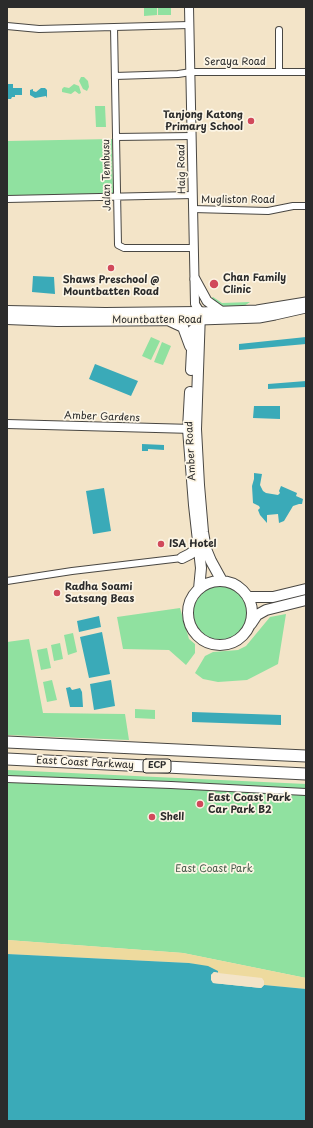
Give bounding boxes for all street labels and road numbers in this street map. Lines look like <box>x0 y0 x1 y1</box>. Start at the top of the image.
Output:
street label: Seraya Road <box>204 56 266 68</box>
street label: Jalan Tembusu <box>100 139 114 211</box>
street label: Haig Road <box>176 144 188 194</box>
street label: Mugliston Road <box>201 194 275 206</box>
street label: Mountbatten Road <box>112 314 202 326</box>
street label: Amber Gardens <box>64 410 140 424</box>
street label: Amber Road <box>183 421 199 481</box>
street label: East Coast Parkway <box>36 754 134 772</box>
road number: ECP <box>143 759 171 773</box>

